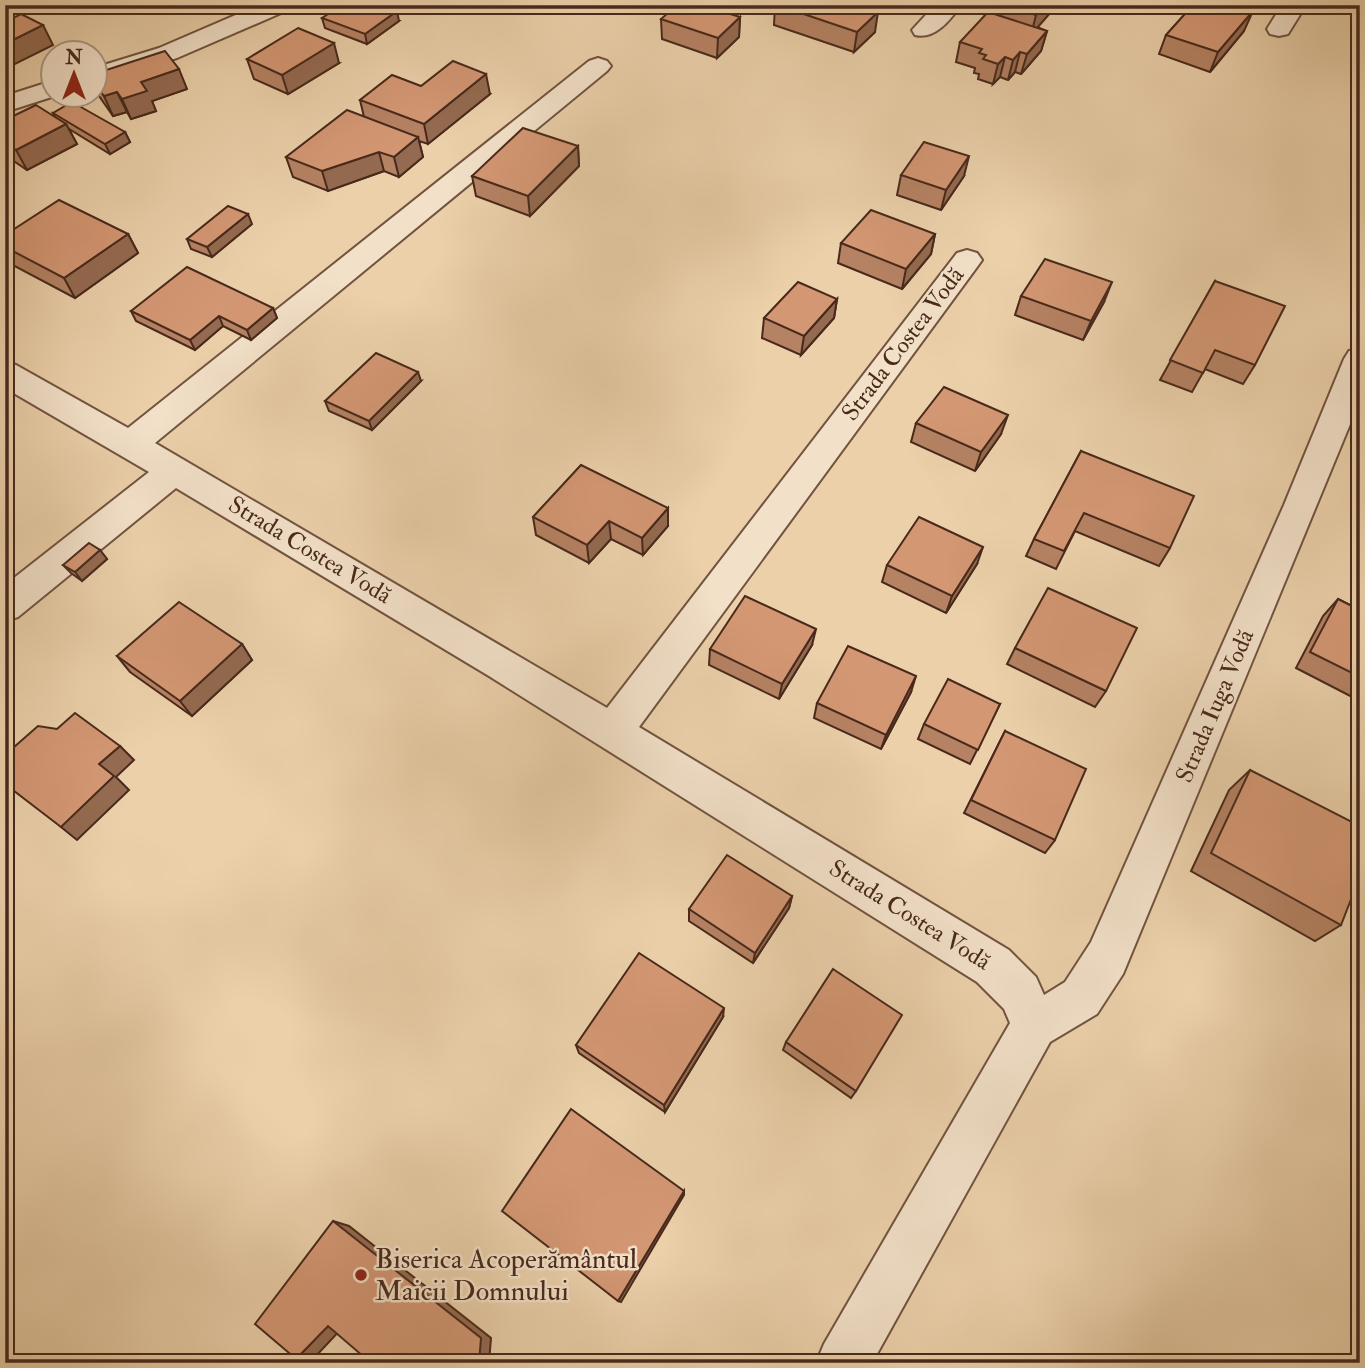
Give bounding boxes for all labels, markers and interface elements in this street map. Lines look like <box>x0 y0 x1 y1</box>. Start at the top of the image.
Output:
north arrow <box>38 38 108 108</box>
text: N <box>64 46 83 70</box>
street label: Strada Costea Vodă <box>835 260 972 427</box>
street label: Strada Costea Vodă <box>223 489 398 612</box>
street label: Strada Iuga Vodă <box>1169 624 1262 787</box>
street label: Strada Costea Vodă <box>823 853 998 978</box>
place label: Biserica Acoperământul Maicii Domnului <box>375 1242 637 1309</box>
marker: Biserica Acoperământul Maicii Domnului <box>353 1267 369 1283</box>

